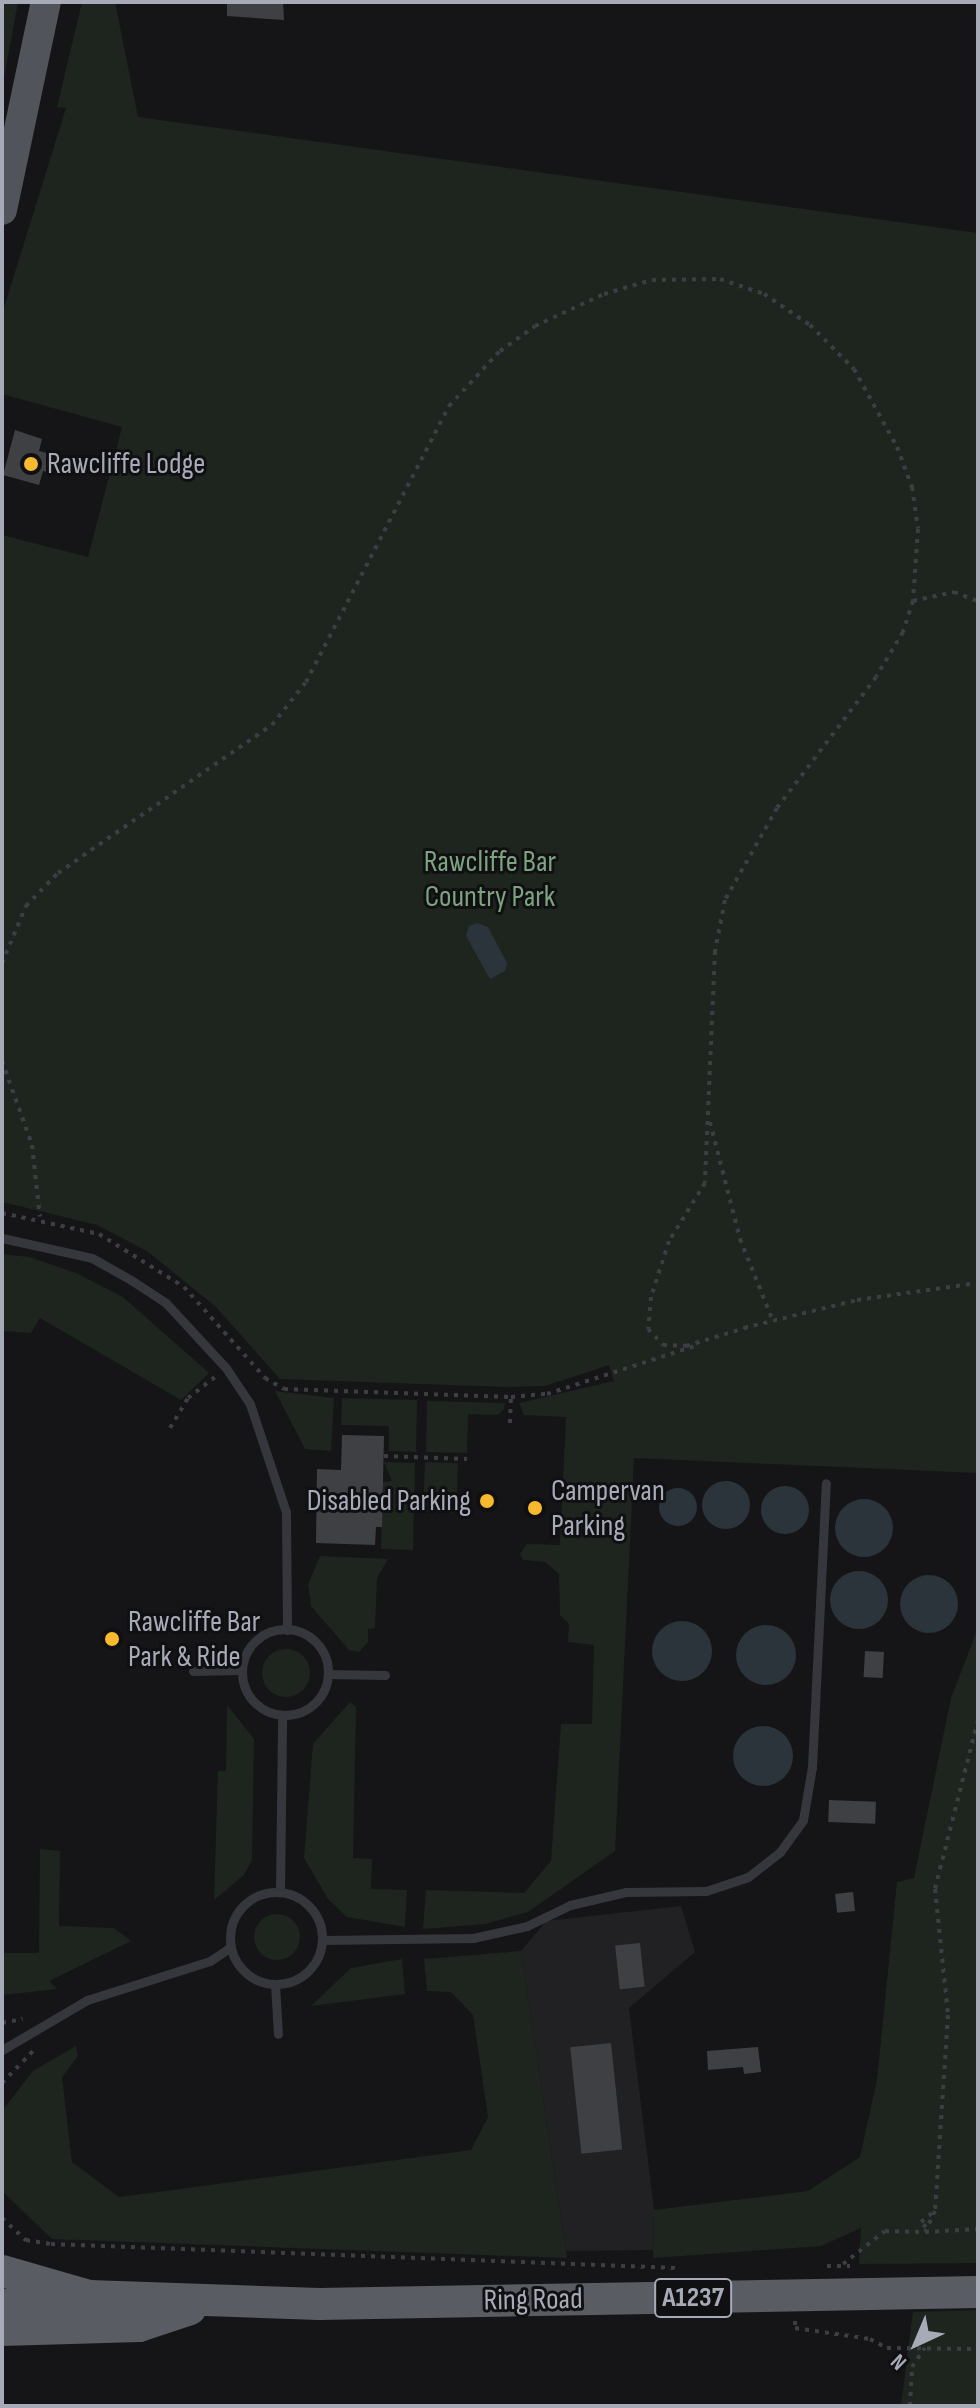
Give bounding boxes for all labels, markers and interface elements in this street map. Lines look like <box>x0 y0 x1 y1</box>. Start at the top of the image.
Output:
place label: Rawcliffe Lodge <box>47 446 205 482</box>
marker: Rawcliffe Lodge <box>22 455 40 473</box>
park label: Rawcliffe Bar Country Park <box>424 844 556 914</box>
place label: Campervan Parking <box>551 1473 665 1544</box>
place label: Disabled Parking <box>307 1483 471 1519</box>
marker: Disabled Parking <box>478 1492 496 1510</box>
marker: Campervan Parking <box>526 1499 544 1517</box>
place label: Rawcliffe Bar Park & Ride <box>128 1604 260 1674</box>
marker: Rawcliffe Bar Park & Ride <box>103 1630 121 1648</box>
road number: A1237 <box>653 2274 733 2322</box>
street label: Ring Road <box>483 2281 583 2319</box>
north arrow <box>876 2304 956 2384</box>
text: N <box>885 2348 913 2375</box>

